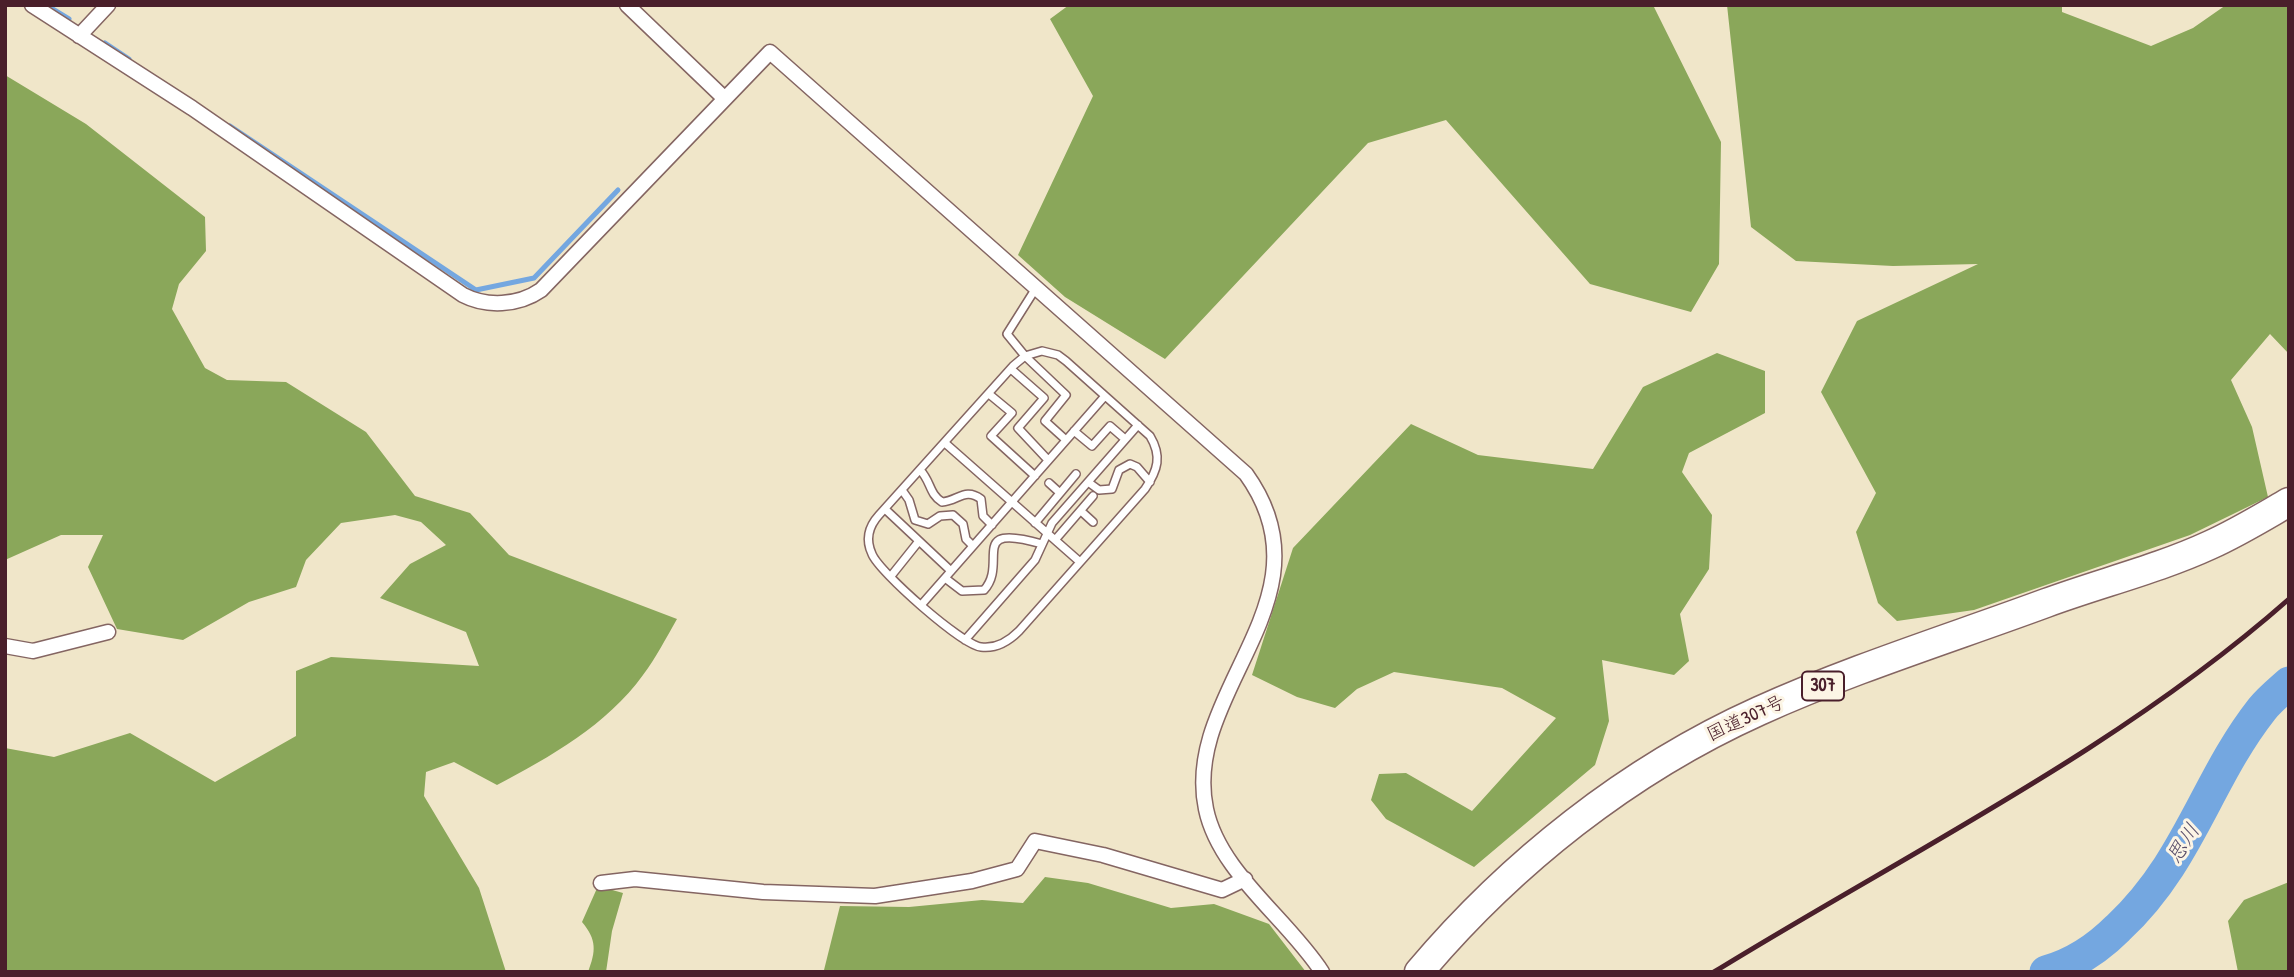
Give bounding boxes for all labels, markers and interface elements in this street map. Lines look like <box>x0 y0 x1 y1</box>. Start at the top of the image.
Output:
road number: 307 <box>1802 672 1844 700</box>
street label: 国道307号 <box>1703 691 1789 747</box>
water label: 思川 <box>2162 820 2206 868</box>

